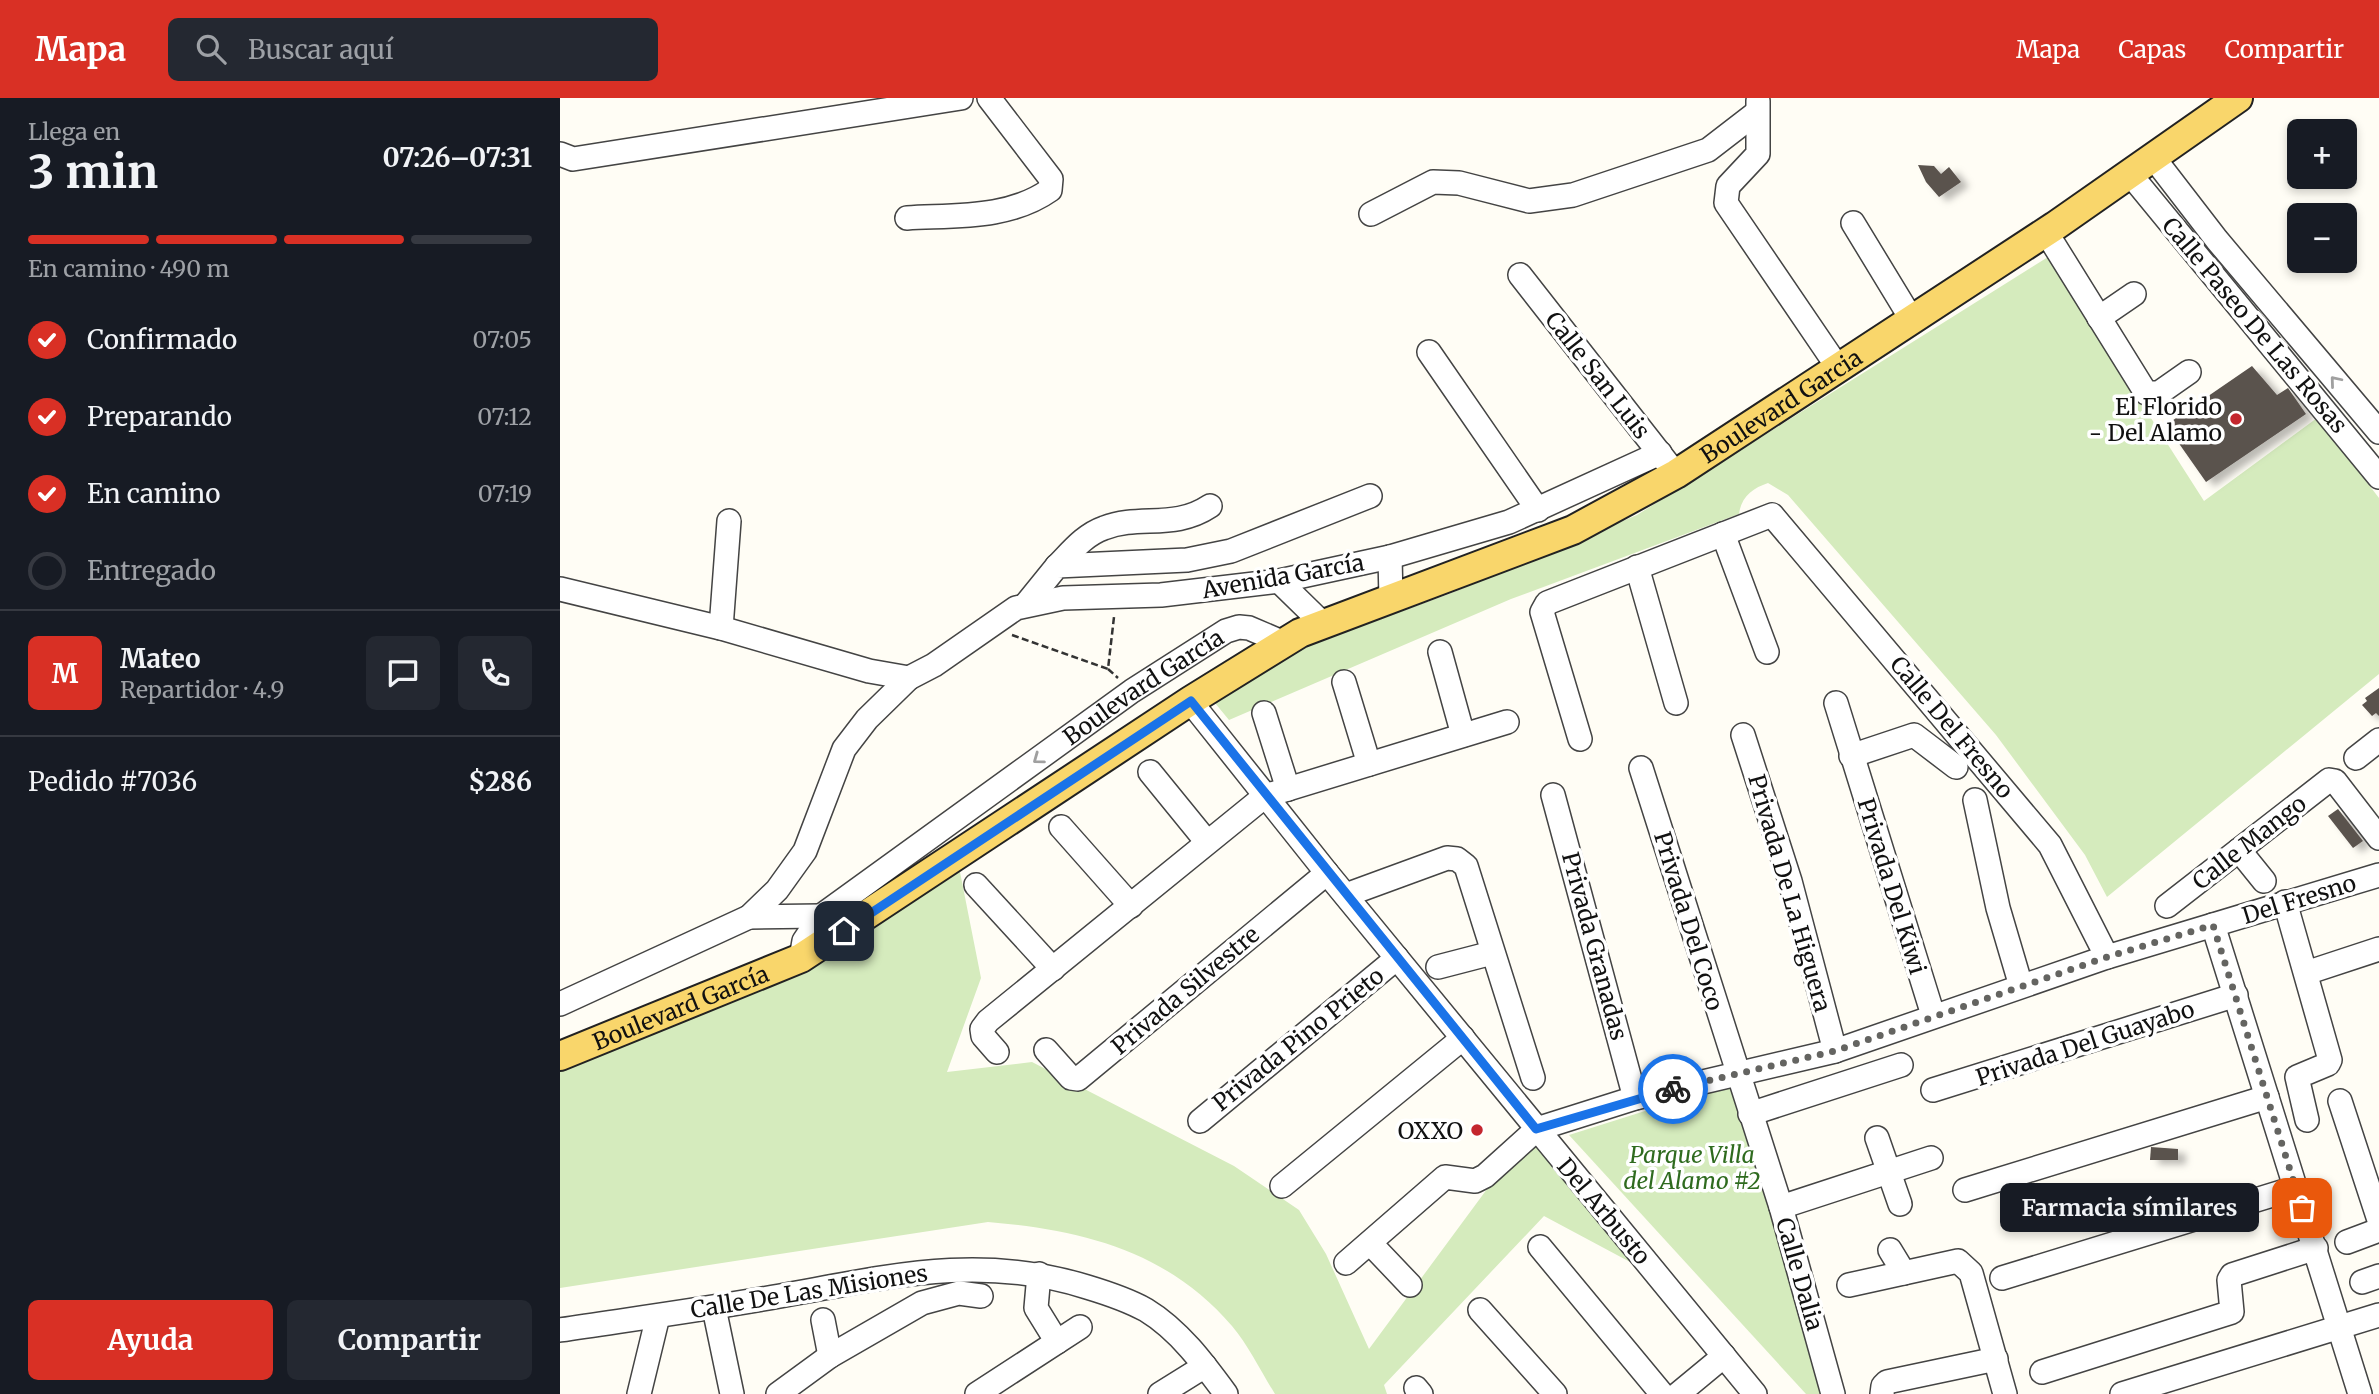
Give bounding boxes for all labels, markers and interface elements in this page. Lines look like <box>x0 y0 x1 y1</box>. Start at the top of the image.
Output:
search box <box>168 18 658 81</box>
text: Mapa <box>35 29 126 70</box>
icon: search <box>192 30 230 68</box>
text: Buscar aquí <box>248 33 393 66</box>
text: Mapa <box>2016 34 2080 65</box>
text: Capas <box>2118 34 2186 65</box>
text: Compartir <box>2224 34 2344 65</box>
text: Llega en <box>28 117 120 146</box>
map controls <box>2287 119 2357 273</box>
button: + <box>2287 119 2357 189</box>
text: 07:26–07:31 <box>382 141 532 174</box>
text: 3 min <box>28 143 158 201</box>
button: − <box>2287 203 2357 273</box>
street label: Calle Paseo De Las Rosas <box>2156 211 2354 439</box>
text: En camino · 490 m <box>28 254 229 283</box>
street label: Calle San Luis <box>1539 306 1657 444</box>
icon: check <box>28 321 66 359</box>
text: Confirmado <box>87 323 237 356</box>
text: 07:05 <box>473 325 532 354</box>
street label: Boulevard Garcia <box>1694 342 1867 469</box>
one-way arrow <box>2330 376 2343 388</box>
place label: El Florido - Del Alamo <box>2089 392 2222 447</box>
icon: check <box>28 398 66 436</box>
text: Preparando <box>87 400 232 433</box>
text: 07:12 <box>477 402 532 431</box>
marker: El Florido - Del Alamo <box>2228 411 2244 427</box>
icon: check <box>28 475 66 513</box>
text: En camino <box>87 477 220 510</box>
text: 07:19 <box>478 479 532 508</box>
street label: Avenida García <box>1199 547 1366 605</box>
text: Entregado <box>87 554 216 587</box>
street label: Boulevard García <box>1057 622 1229 751</box>
button: chat <box>366 636 440 710</box>
button: phone <box>458 636 532 710</box>
text: Mateo <box>120 642 201 675</box>
street label: Calle Del Fresno <box>1884 650 2020 804</box>
text: M <box>52 657 78 690</box>
text: Repartidor · 4.9 <box>120 675 284 704</box>
one-way arrow <box>1033 751 1046 763</box>
text: Pedido #7036 <box>28 765 197 798</box>
text: $286 <box>468 765 532 798</box>
street label: Privada De La Higuera <box>1742 771 1838 1015</box>
street label: Calle Mango <box>2186 789 2312 895</box>
street label: Privada Del Kiwi <box>1851 794 1933 978</box>
street label: Privada Del Coco <box>1648 828 1730 1014</box>
street label: Privada Granadas <box>1556 849 1634 1043</box>
street label: Del Fresno <box>2239 868 2359 930</box>
pin <box>814 901 874 961</box>
icon: home <box>825 912 863 950</box>
street label: Privada Silvestre <box>1105 920 1265 1060</box>
street label: Boulevard García <box>588 958 773 1056</box>
street label: Privada Pino Prieto <box>1206 961 1390 1117</box>
street label: Privada Del Guayabo <box>1972 994 2198 1092</box>
courier <box>1638 1054 1708 1124</box>
icon: bike <box>1654 1070 1692 1108</box>
place label: OXXO <box>1398 1116 1463 1145</box>
marker: OXXO <box>1469 1122 1485 1138</box>
park label: Parque Villa del Alamo #2 <box>1623 1140 1761 1195</box>
street label: Del Arbusto <box>1551 1152 1657 1270</box>
pin <box>2272 1178 2332 1238</box>
callout: Farmacia símilares <box>2001 1184 2260 1232</box>
icon: bag <box>2283 1189 2321 1227</box>
text: Farmacia símilares <box>2021 1193 2238 1222</box>
street label: Calle Dalia <box>1770 1214 1830 1334</box>
street label: Calle De Las Misiones <box>688 1258 930 1324</box>
button: Ayuda <box>28 1300 273 1380</box>
button: Compartir <box>287 1300 532 1380</box>

